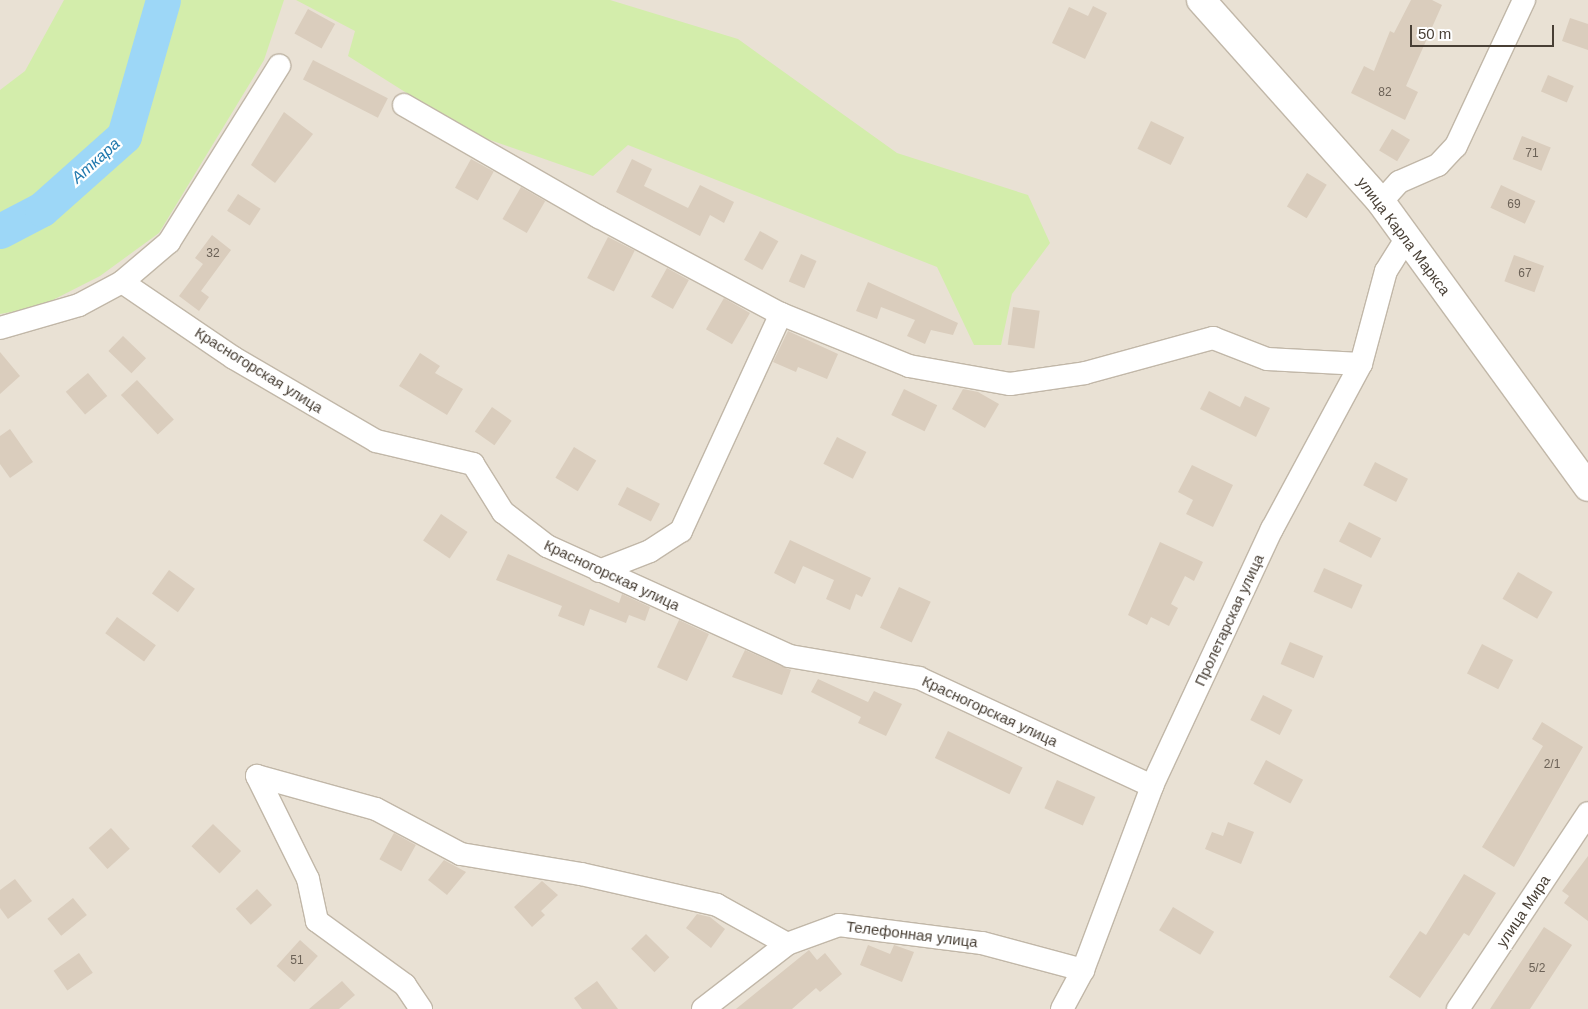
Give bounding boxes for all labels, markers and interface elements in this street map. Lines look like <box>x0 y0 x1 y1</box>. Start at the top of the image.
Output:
scale bar <box>1413 15 1557 47</box>
text: 50 m <box>1418 25 1451 42</box>
house number: 82 <box>1378 86 1392 100</box>
water label: Аткара <box>68 134 124 188</box>
house number: 71 <box>1525 147 1539 161</box>
street label: улица Карла Маркса <box>1354 173 1454 299</box>
house number: 69 <box>1507 198 1521 212</box>
house number: 32 <box>206 247 220 261</box>
house number: 67 <box>1518 267 1532 281</box>
street label: Красногорская улица <box>192 323 326 417</box>
street label: Красногорская улица <box>541 536 683 614</box>
street label: Пролетарская улица <box>1191 551 1267 689</box>
street label: Красногорская улица <box>919 672 1061 750</box>
house number: 2/1 <box>1544 758 1560 772</box>
street label: улица Мира <box>1492 872 1554 950</box>
street label: Телефонная улица <box>845 917 979 951</box>
house number: 51 <box>290 954 304 968</box>
house number: 5/2 <box>1529 962 1545 976</box>

